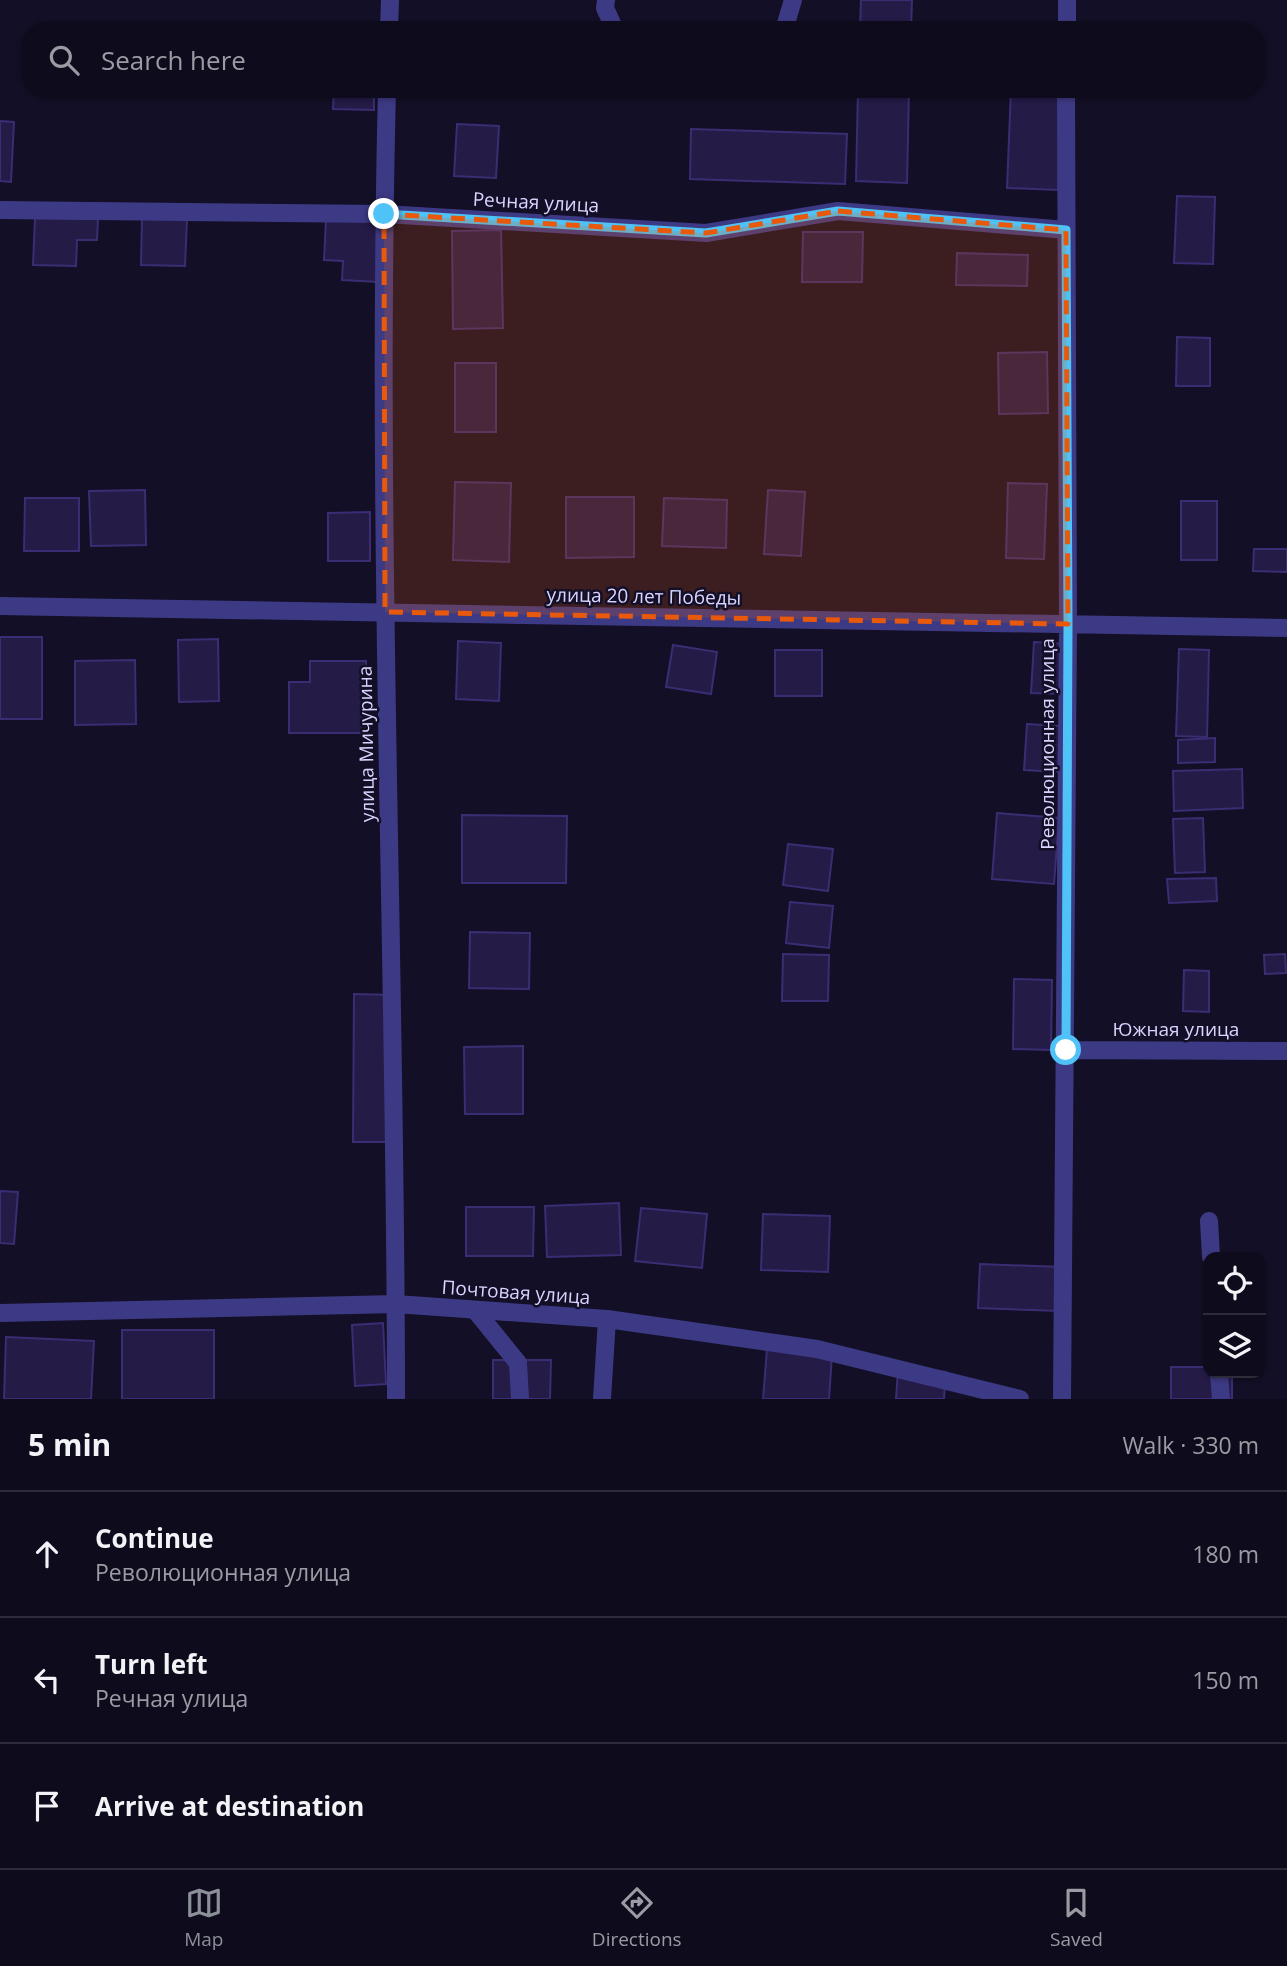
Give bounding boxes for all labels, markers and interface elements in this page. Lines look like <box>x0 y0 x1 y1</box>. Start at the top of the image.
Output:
search box <box>21 21 1266 98</box>
icon: search <box>45 41 83 79</box>
text: Search here <box>101 42 246 78</box>
street label: Речная улица <box>472 186 600 218</box>
route end <box>368 198 399 229</box>
street label: улица 20 лет Победы <box>546 581 742 611</box>
street label: Революционная улица <box>1034 638 1060 850</box>
street label: улица Мичурина <box>352 666 380 822</box>
street label: Южная улица <box>1113 1016 1239 1042</box>
route start <box>1050 1034 1081 1065</box>
map controls <box>1203 1252 1266 1378</box>
button: locate <box>1203 1252 1266 1315</box>
street label: Почтовая улица <box>441 1274 591 1310</box>
button: layers <box>1203 1315 1266 1378</box>
text: 5 min <box>28 1424 111 1465</box>
text: Walk · 330 m <box>1122 1429 1259 1461</box>
text: Continue <box>95 1520 214 1556</box>
icon: ahead <box>28 1535 66 1573</box>
text: 180 m <box>1192 1538 1259 1570</box>
text: Революционная улица <box>95 1556 351 1588</box>
text: Turn left <box>95 1646 207 1682</box>
icon: left <box>28 1661 66 1699</box>
text: 150 m <box>1192 1664 1259 1696</box>
text: Речная улица <box>95 1682 248 1714</box>
icon: arrive <box>28 1787 66 1825</box>
text: Arrive at destination <box>95 1788 364 1824</box>
tab: Map <box>184 1884 223 1952</box>
tab: Directions <box>592 1884 682 1952</box>
tab: Saved <box>1050 1884 1103 1952</box>

